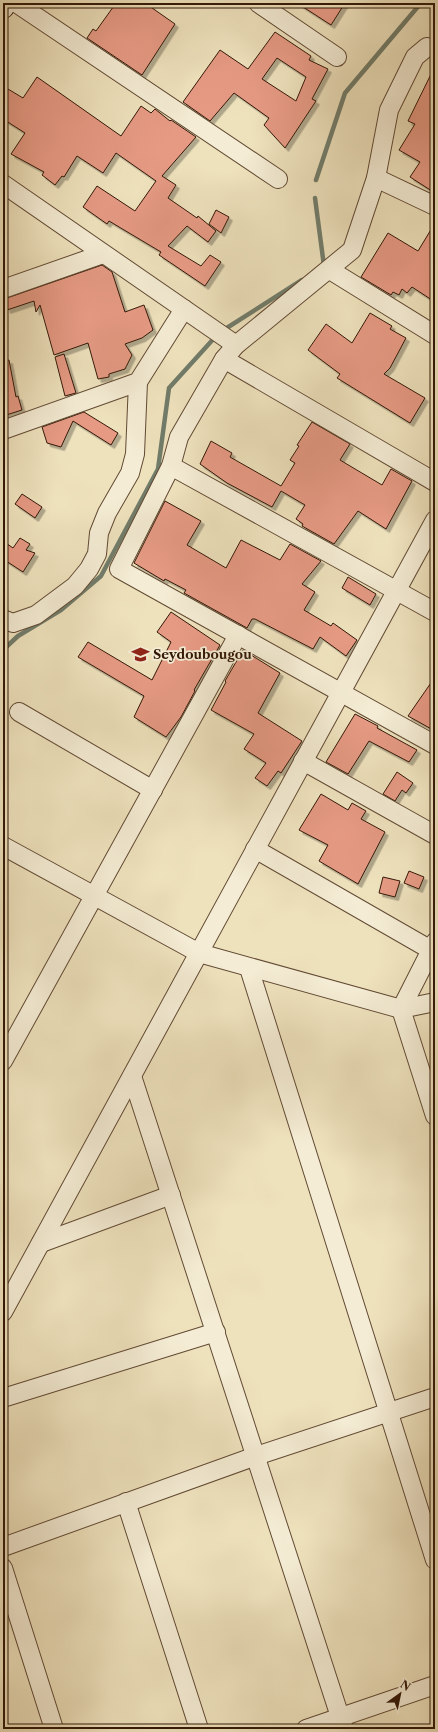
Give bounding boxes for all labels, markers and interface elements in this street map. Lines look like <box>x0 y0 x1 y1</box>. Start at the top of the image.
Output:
school or university icon: Seydoubougou <box>130 644 150 664</box>
place label: Seydoubougou <box>153 646 252 662</box>
north arrow <box>380 1674 420 1714</box>
text: N <box>398 1677 414 1694</box>

